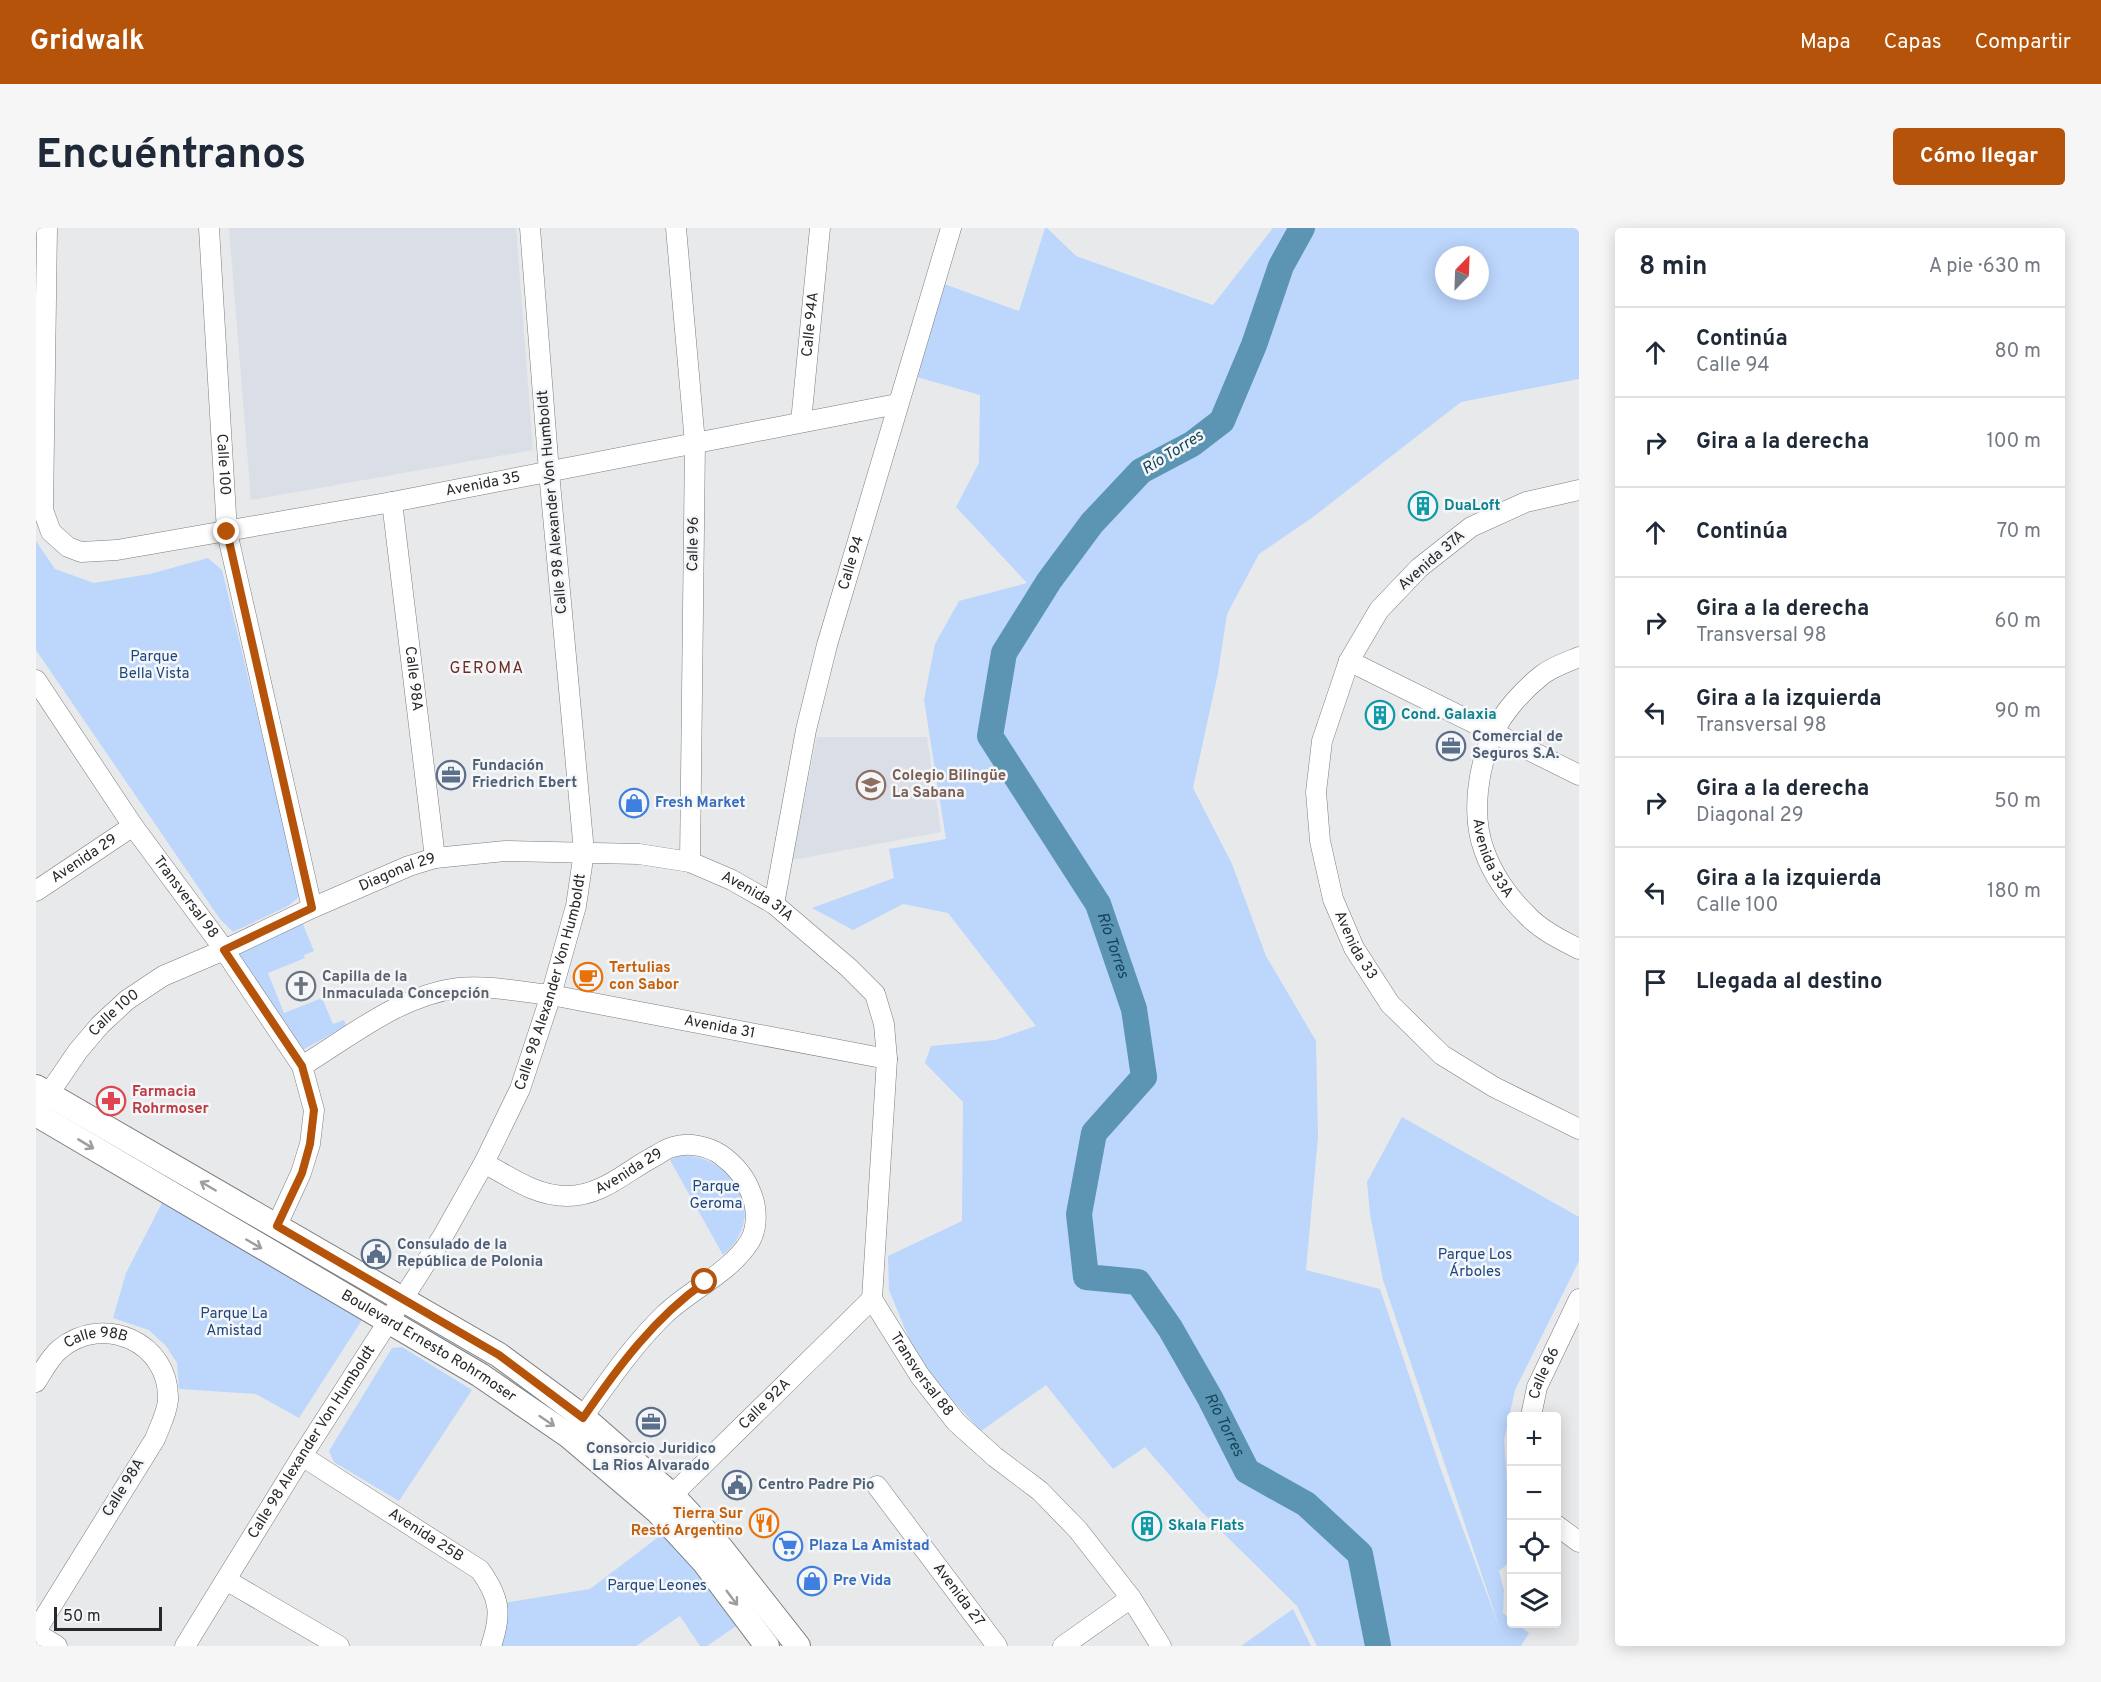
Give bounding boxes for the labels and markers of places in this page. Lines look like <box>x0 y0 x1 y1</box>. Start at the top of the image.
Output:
building icon: DuaLoft <box>1407 490 1439 522</box>
place label: DuaLoft <box>1444 497 1501 516</box>
building icon: Cond. Galaxia <box>1364 699 1396 731</box>
place label: Cond. Galaxia <box>1401 706 1497 725</box>
place label: Comercial de Seguros S.A. <box>1472 728 1563 764</box>
office icon: Comercial de Seguros S.A. <box>1435 730 1467 762</box>
place label: Fundación Friedrich Ebert <box>472 757 577 793</box>
office icon: Fundación Friedrich Ebert <box>435 759 467 791</box>
place label: Colegio Bilingüe La Sabana <box>892 767 1006 803</box>
school or university icon: Colegio Bilingüe La Sabana <box>855 769 887 801</box>
shop icon: Fresh Market <box>618 787 650 819</box>
place label: Fresh Market <box>655 794 746 813</box>
place label: Tertulias con Sabor <box>609 959 680 995</box>
cafe icon: Tertulias con Sabor <box>572 961 604 993</box>
place label: Capilla de la Inmaculada Concepción <box>322 968 489 1004</box>
church icon: Capilla de la Inmaculada Concepción <box>285 970 317 1002</box>
place label: Farmacia Rohrmoser <box>132 1083 210 1119</box>
pharmacy icon: Farmacia Rohrmoser <box>95 1085 127 1117</box>
place label: Consulado de la República de Polonia <box>397 1236 543 1272</box>
public building icon: Consulado de la República de Polonia <box>360 1238 392 1270</box>
office icon: Consorcio Juridico La Rios Alvarado <box>635 1406 667 1438</box>
place label: Consorcio Juridico La Rios Alvarado <box>586 1440 716 1476</box>
public building icon: Centro Padre Pio <box>721 1469 753 1501</box>
place label: Centro Padre Pio <box>758 1476 875 1495</box>
place label: Tierra Sur Restó Argentino <box>631 1505 744 1541</box>
restaurant icon: Tierra Sur Restó Argentino <box>748 1507 780 1539</box>
building icon: Skala Flats <box>1131 1510 1163 1542</box>
place label: Skala Flats <box>1168 1517 1244 1536</box>
supermarket icon: Plaza La Amistad <box>772 1530 804 1562</box>
place label: Plaza La Amistad <box>809 1537 930 1556</box>
shop icon: Pre Vida <box>796 1565 828 1597</box>
place label: Pre Vida <box>833 1572 891 1591</box>

